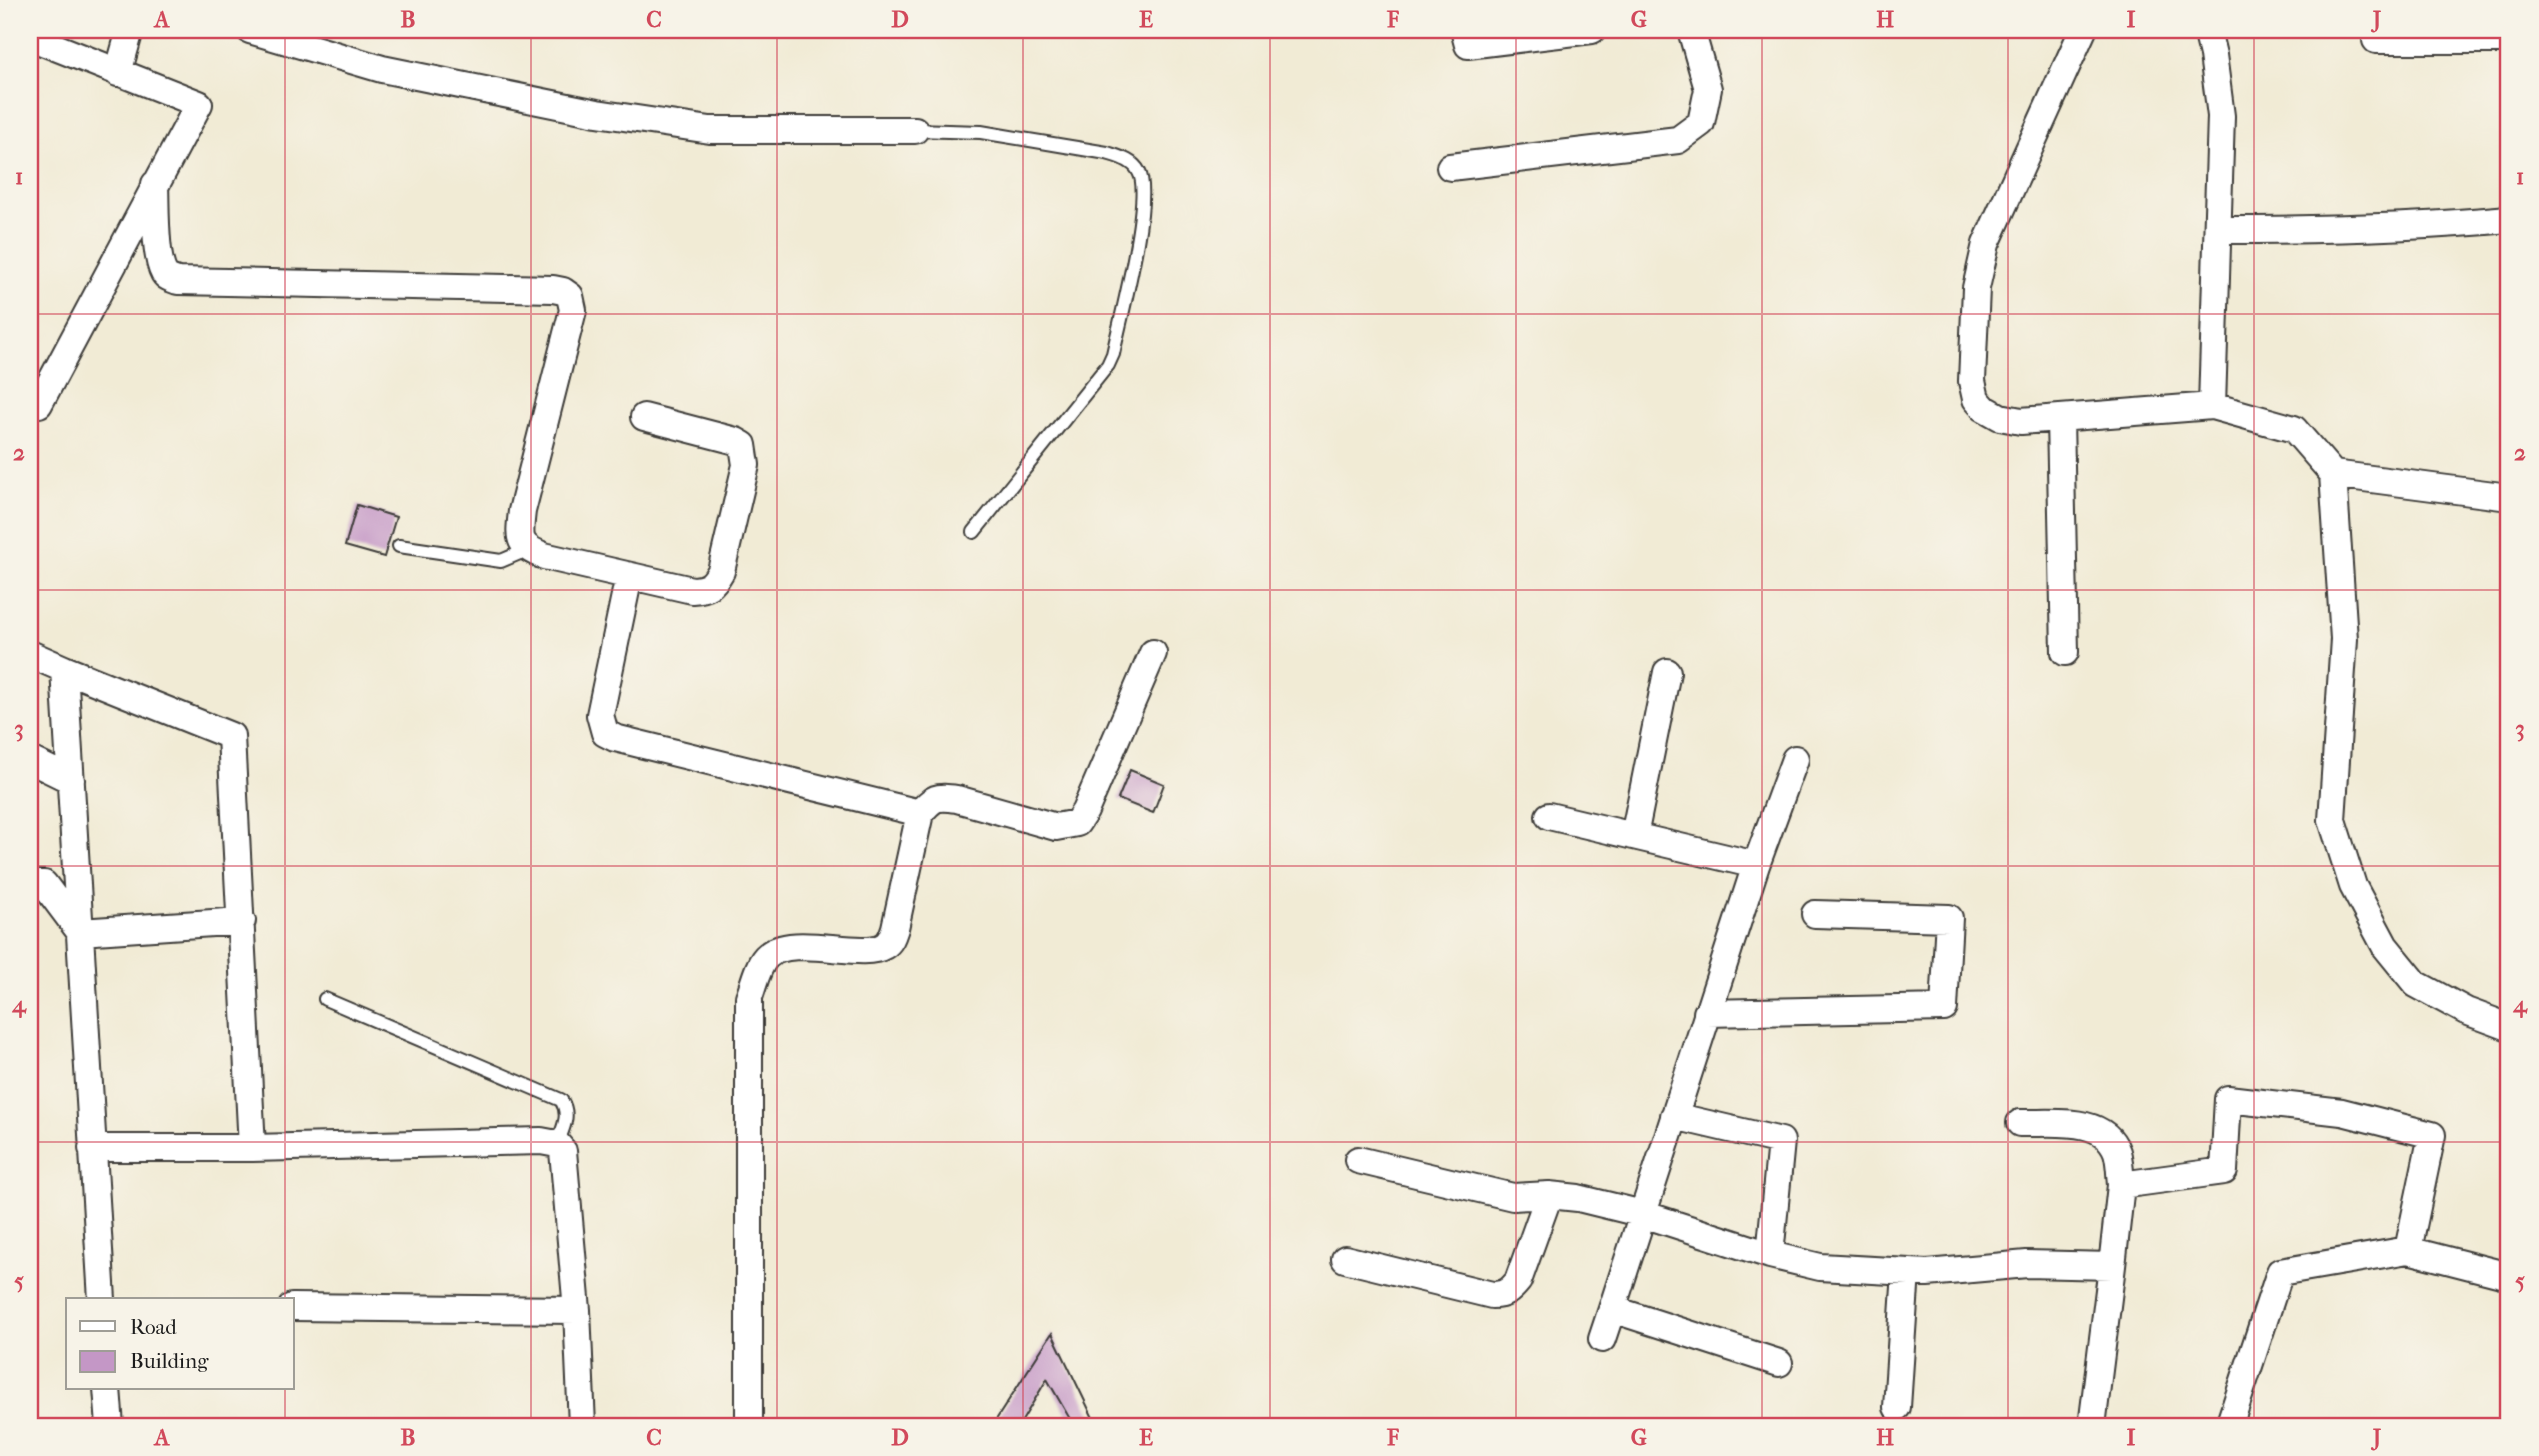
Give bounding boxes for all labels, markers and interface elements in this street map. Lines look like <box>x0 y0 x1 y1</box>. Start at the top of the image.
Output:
text: A <box>153 6 171 33</box>
text: B <box>401 6 416 33</box>
text: C <box>646 6 662 33</box>
text: D <box>891 6 909 33</box>
text: E <box>1139 6 1153 33</box>
text: F <box>1386 6 1400 33</box>
text: G <box>1631 6 1647 33</box>
text: H <box>1876 6 1894 33</box>
text: I <box>2127 6 2136 33</box>
text: J <box>2371 6 2382 33</box>
text: 1 <box>15 163 23 190</box>
text: 1 <box>2516 163 2524 190</box>
text: 2 <box>13 439 25 466</box>
text: 2 <box>2514 439 2526 466</box>
text: 3 <box>14 715 24 742</box>
text: 3 <box>2515 715 2525 742</box>
text: 4 <box>11 991 27 1018</box>
text: 4 <box>2512 991 2528 1018</box>
text: 5 <box>14 1267 24 1294</box>
text: 5 <box>2515 1267 2525 1294</box>
legend <box>66 1298 294 1390</box>
text: Road <box>130 1315 177 1339</box>
text: Building <box>130 1349 209 1373</box>
text: A <box>153 1424 171 1451</box>
text: B <box>401 1424 416 1451</box>
text: C <box>646 1424 662 1451</box>
text: D <box>891 1424 909 1451</box>
text: E <box>1139 1424 1153 1451</box>
text: F <box>1386 1424 1400 1451</box>
text: G <box>1631 1424 1647 1451</box>
text: H <box>1876 1424 1894 1451</box>
text: I <box>2127 1424 2136 1451</box>
text: J <box>2371 1424 2382 1451</box>

